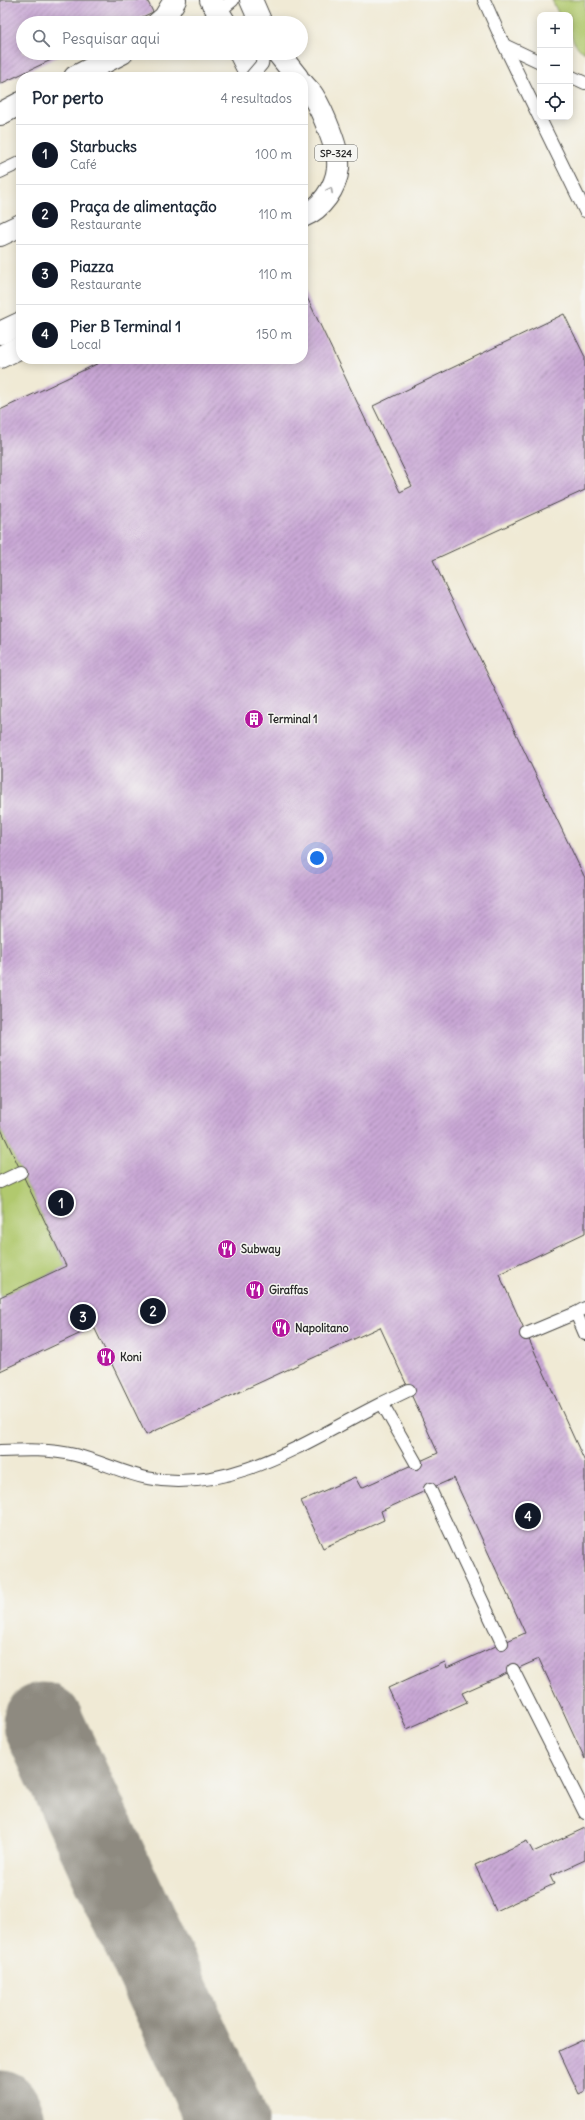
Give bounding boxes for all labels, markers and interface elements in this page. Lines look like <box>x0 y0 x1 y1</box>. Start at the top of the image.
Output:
map controls <box>537 12 573 120</box>
button: + <box>537 12 573 48</box>
search box <box>16 16 308 60</box>
icon: search <box>30 27 52 49</box>
text: Pesquisar aqui <box>62 29 160 48</box>
button: − <box>537 48 573 84</box>
button: locate <box>537 84 573 120</box>
text: Por perto <box>32 87 103 109</box>
text: 4 resultados <box>220 90 292 107</box>
text: Starbucks <box>70 137 137 156</box>
road number: SP-324 <box>315 145 357 161</box>
text: 1 <box>42 146 48 163</box>
text: 100 m <box>255 146 292 163</box>
text: Café <box>70 156 97 173</box>
one-way arrow <box>325 187 333 194</box>
text: Praça de alimentação <box>70 197 217 216</box>
text: 2 <box>41 206 49 223</box>
text: 110 m <box>259 206 292 223</box>
text: Restaurante <box>70 216 142 233</box>
text: Piazza <box>70 257 114 276</box>
text: 3 <box>41 266 49 283</box>
text: 110 m <box>259 266 292 283</box>
text: Restaurante <box>70 276 142 293</box>
text: Pier B Terminal 1 <box>70 317 181 336</box>
text: 4 <box>41 326 49 343</box>
text: 150 m <box>256 326 292 343</box>
text: Local <box>70 336 101 353</box>
building icon: Terminal 1 <box>243 708 265 730</box>
place label: Terminal 1 <box>268 712 318 726</box>
your location <box>307 848 327 868</box>
pin: 1 <box>48 1188 74 1218</box>
restaurant icon: Subway <box>216 1238 238 1260</box>
place label: Subway <box>241 1242 281 1257</box>
restaurant icon: Giraffas <box>244 1279 266 1301</box>
place label: Giraffas <box>269 1283 308 1297</box>
pin: 2 <box>140 1296 166 1326</box>
pin: 3 <box>70 1302 96 1332</box>
restaurant icon: Napolitano <box>270 1317 292 1339</box>
place label: Napolitano <box>295 1321 349 1336</box>
restaurant icon: Koni <box>95 1346 117 1368</box>
place label: Koni <box>120 1350 142 1364</box>
pin: 4 <box>515 1501 541 1531</box>

